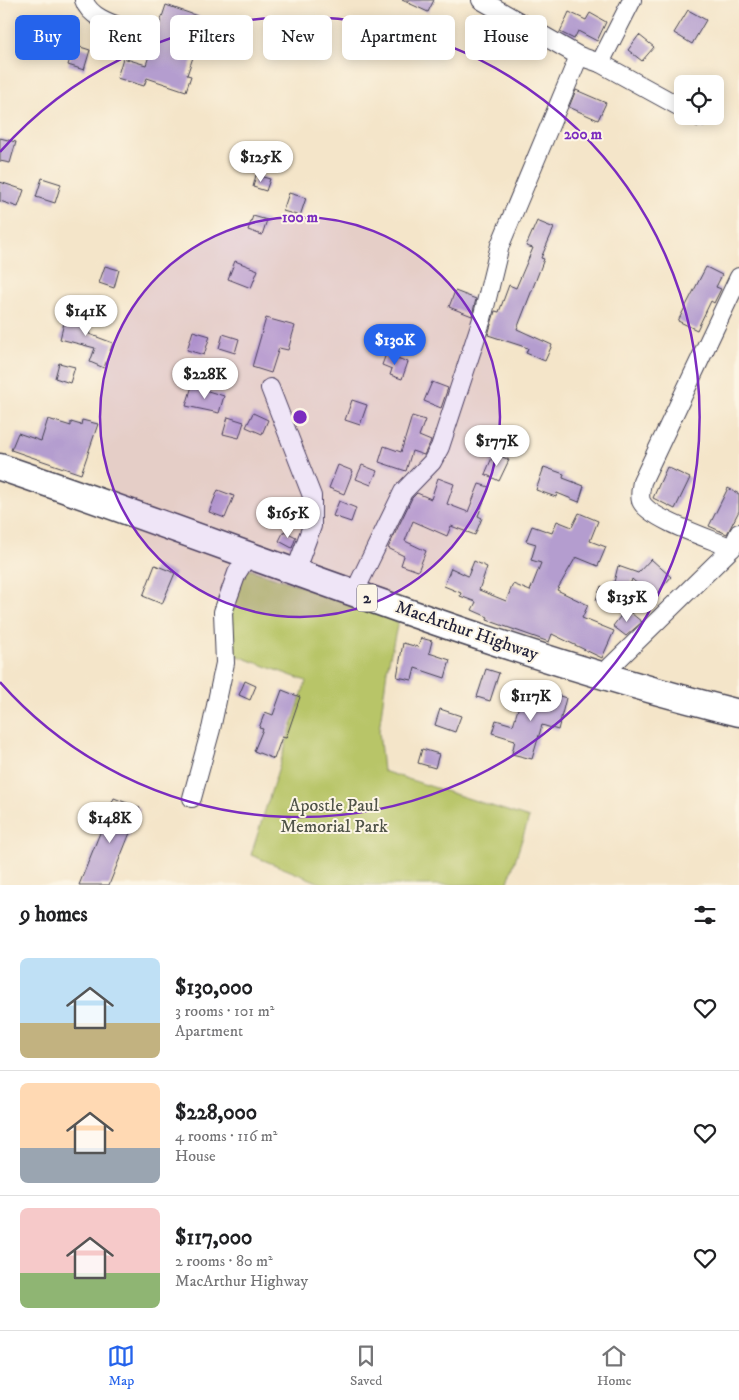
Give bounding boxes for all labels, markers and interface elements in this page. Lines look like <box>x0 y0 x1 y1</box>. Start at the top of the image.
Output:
chip: Buy <box>15 15 80 60</box>
chip: Rent <box>90 15 160 60</box>
chip: Filters <box>170 15 253 60</box>
chip: New <box>263 15 332 60</box>
chip: Apartment <box>342 15 455 60</box>
chip: House <box>465 15 547 60</box>
map controls <box>674 75 724 125</box>
button: locate <box>674 75 724 125</box>
text: 200 m <box>564 125 603 144</box>
pin: $125K <box>226 140 296 183</box>
text: $125K <box>240 147 282 167</box>
text: 100 m <box>282 208 319 227</box>
pin: $141K <box>51 294 121 337</box>
text: $141K <box>66 301 106 321</box>
pin: $130K <box>360 324 430 366</box>
text: $130K <box>375 330 415 350</box>
pin: $228K <box>170 358 240 400</box>
text: $228K <box>183 364 227 384</box>
centre of rings <box>291 408 309 426</box>
pin: $177K <box>462 424 532 467</box>
text: $177K <box>476 431 518 451</box>
pin: $165K <box>253 496 323 539</box>
text: $165K <box>267 503 309 523</box>
pin: $135K <box>592 580 662 623</box>
road number: 2 <box>357 584 377 612</box>
text: $135K <box>607 587 647 607</box>
street label: MacArthur Highway <box>393 596 542 666</box>
pin: $117K <box>496 680 566 722</box>
text: $117K <box>511 686 551 706</box>
park label: Apostle Paul Memorial Park <box>280 795 388 838</box>
pin: $148K <box>75 802 145 844</box>
text: $148K <box>88 808 132 828</box>
icon: filters <box>691 901 719 929</box>
text: 9 homes <box>20 902 88 928</box>
text: $130,000 <box>175 975 253 1001</box>
icon: home <box>60 978 120 1038</box>
icon: heart <box>691 994 719 1022</box>
text: 3 rooms · 101 m² <box>175 1001 274 1021</box>
text: Apartment <box>175 1021 243 1041</box>
text: $228,000 <box>175 1100 257 1126</box>
icon: home <box>60 1103 120 1163</box>
icon: heart <box>691 1119 719 1147</box>
text: 4 rooms · 116 m² <box>175 1126 277 1146</box>
text: House <box>175 1146 216 1166</box>
text: $117,000 <box>175 1225 252 1251</box>
icon: home <box>60 1228 120 1288</box>
icon: heart <box>691 1244 719 1272</box>
text: 2 rooms · 80 m² <box>175 1251 273 1271</box>
text: MacArthur Highway <box>175 1271 308 1291</box>
tab: Map <box>107 1342 135 1390</box>
tab: Saved <box>350 1342 382 1390</box>
tab: Home <box>597 1342 632 1390</box>

